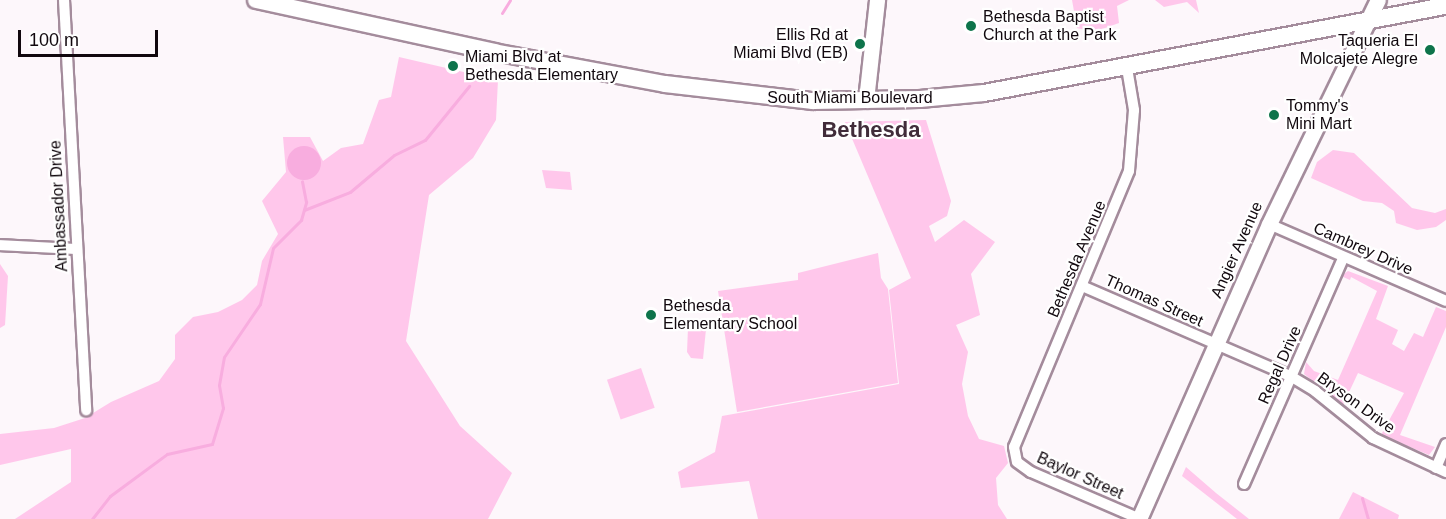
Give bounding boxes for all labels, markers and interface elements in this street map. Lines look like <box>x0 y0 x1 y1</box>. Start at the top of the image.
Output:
place label: Bethesda Baptist Church at the Park <box>983 7 1116 45</box>
scale bar <box>21 18 160 56</box>
marker: Bethesda Baptist Church at the Park <box>964 19 978 33</box>
place label: Ellis Rd at Miami Blvd (EB) <box>733 25 848 63</box>
text: 100 m <box>29 30 79 50</box>
place label: Taqueria El Molcajete Alegre <box>1299 31 1418 69</box>
marker: Ellis Rd at Miami Blvd (EB) <box>853 37 867 51</box>
marker: Taqueria El Molcajete Alegre <box>1423 43 1437 57</box>
place label: Miami Blvd at Bethesda Elementary <box>465 47 618 85</box>
marker: Miami Blvd at Bethesda Elementary <box>446 59 460 73</box>
street label: South Miami Boulevard <box>767 88 933 108</box>
place label: Tommy's Mini Mart <box>1286 96 1352 134</box>
marker: Tommy's Mini Mart <box>1267 108 1281 122</box>
district label: Bethesda <box>821 117 921 143</box>
street label: Ambassador Drive <box>46 140 72 272</box>
street label: Bethesda Avenue <box>1044 197 1110 321</box>
street label: Angier Avenue <box>1207 198 1267 302</box>
street label: Cambrey Drive <box>1310 219 1416 279</box>
street label: Thomas Street <box>1102 271 1206 331</box>
place label: Bethesda Elementary School <box>663 296 797 334</box>
marker: Bethesda Elementary School <box>644 308 658 322</box>
street label: Regal Drive <box>1254 323 1306 407</box>
street label: Bryson Drive <box>1313 368 1399 438</box>
street label: Baylor Street <box>1034 448 1126 504</box>

